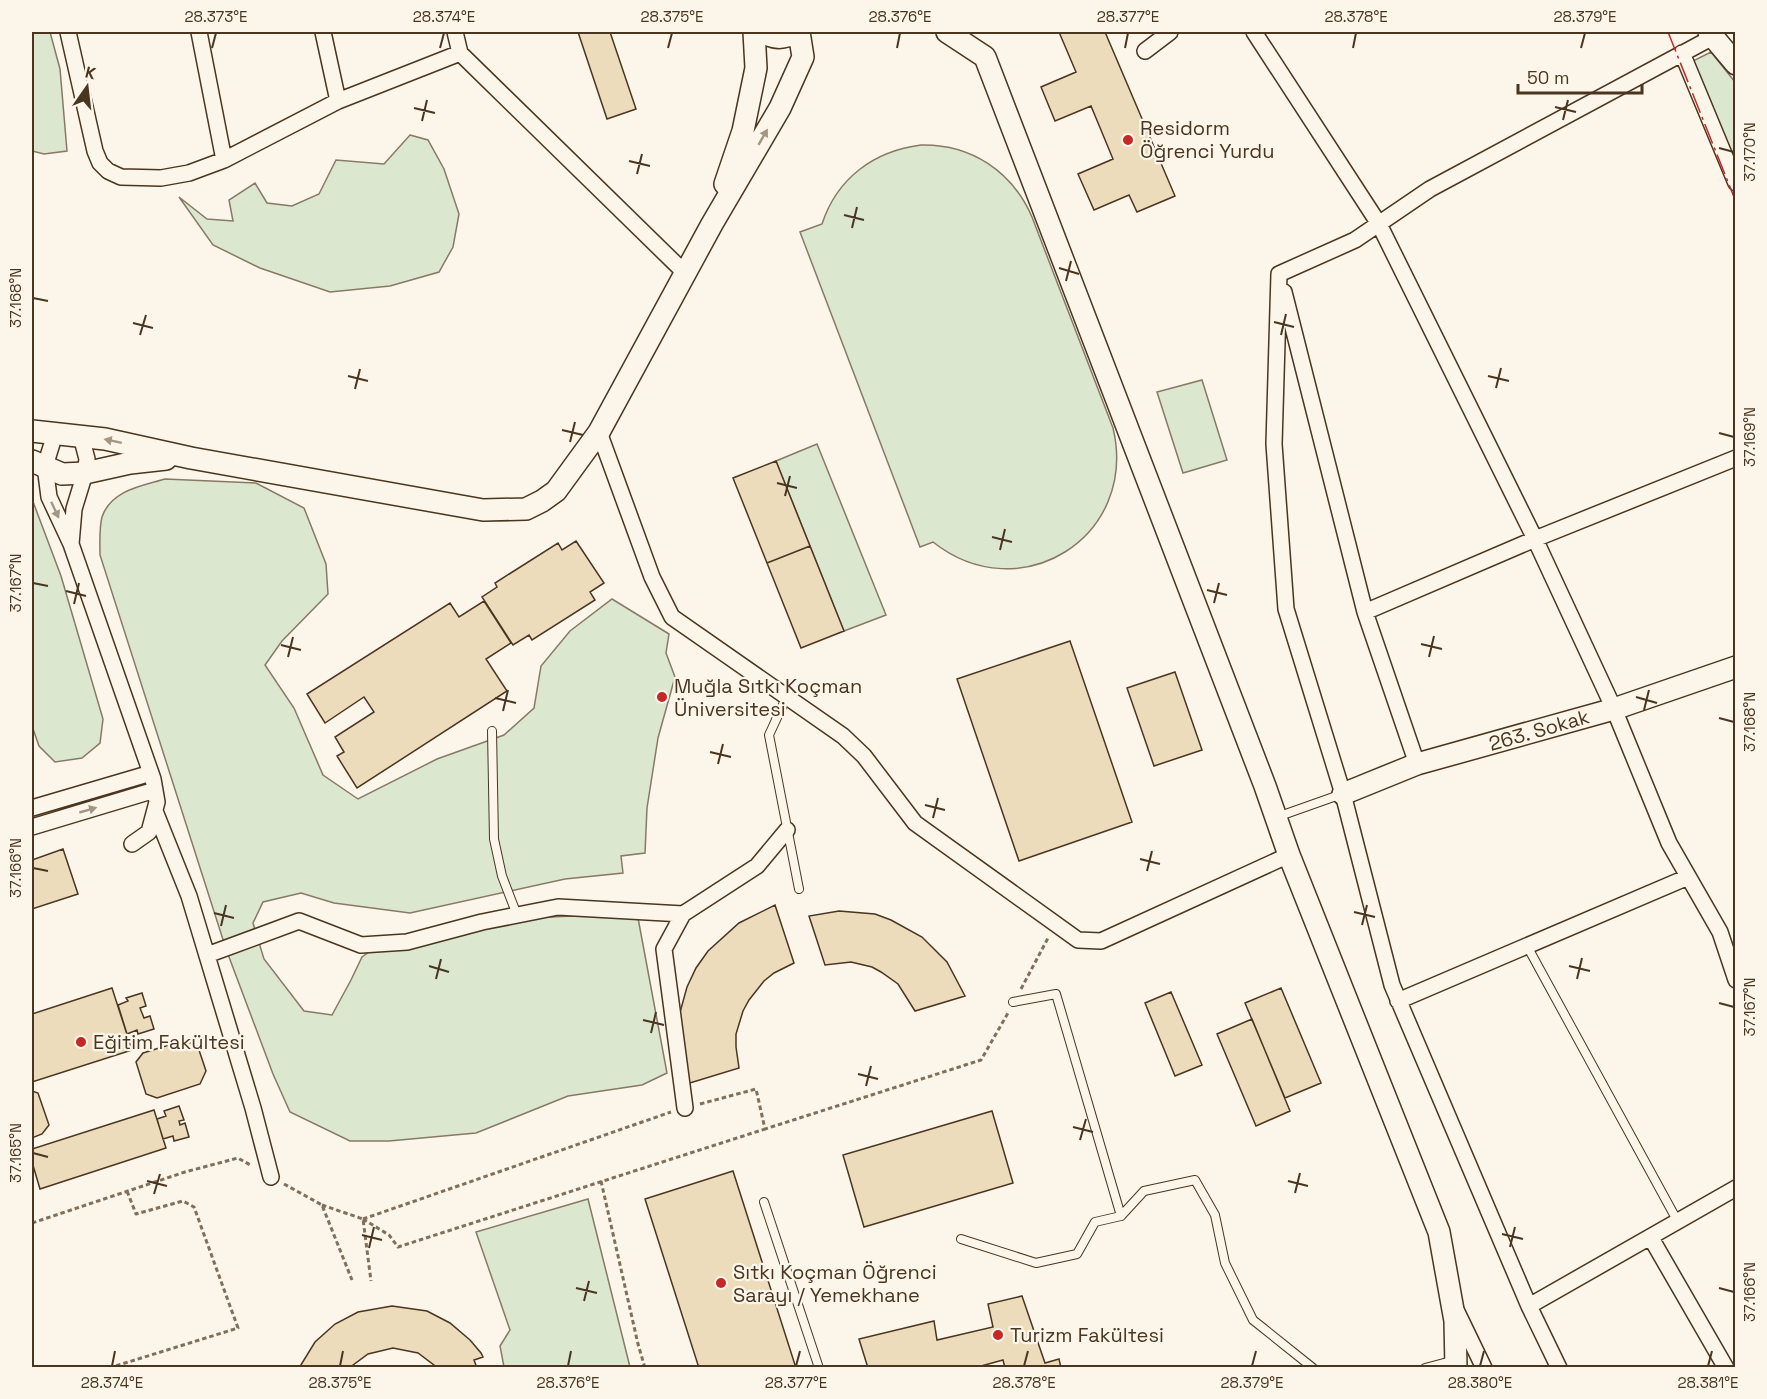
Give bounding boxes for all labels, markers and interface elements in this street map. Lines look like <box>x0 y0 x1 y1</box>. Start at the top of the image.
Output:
text: 28.373°E <box>185 7 247 26</box>
text: 28.374°E <box>413 7 475 26</box>
text: 28.375°E <box>641 7 703 26</box>
text: 28.376°E <box>869 7 931 26</box>
text: 28.377°E <box>1097 7 1159 26</box>
text: 28.378°E <box>1324 7 1388 26</box>
text: 28.379°E <box>1553 7 1617 26</box>
north arrow <box>57 57 117 117</box>
scale bar <box>1518 57 1642 95</box>
text: K <box>83 62 98 84</box>
text: 50 m <box>1527 66 1569 89</box>
place label: Residorm Öğrenci Yurdu <box>1140 115 1275 164</box>
text: 37.170°N <box>1740 122 1759 182</box>
one-way arrow <box>757 129 767 146</box>
marker: Residorm Öğrenci Yurdu <box>1121 133 1135 147</box>
text: 37.168°N <box>6 268 25 328</box>
text: 37.169°N <box>1740 407 1759 467</box>
one-way arrow <box>103 436 122 445</box>
one-way arrow <box>51 502 60 519</box>
text: 37.167°N <box>6 553 25 613</box>
place label: Muğla Sıtkı Koçman Üniversitesi <box>674 673 862 722</box>
marker: Muğla Sıtkı Koçman Üniversitesi <box>655 690 669 704</box>
text: 37.168°N <box>1740 692 1759 752</box>
street label: 263. Sokak <box>1486 703 1592 757</box>
one-way arrow <box>79 805 97 814</box>
text: 37.166°N <box>6 838 25 898</box>
text: 37.167°N <box>1740 977 1759 1037</box>
place label: Eğitim Fakültesi <box>93 1029 245 1055</box>
marker: Eğitim Fakültesi <box>74 1035 88 1049</box>
text: 37.165°N <box>6 1123 25 1183</box>
place label: Sıtkı Koçman Öğrenci Sarayı / Yemekhane <box>733 1259 937 1308</box>
text: 37.166°N <box>1740 1262 1759 1322</box>
marker: Sıtkı Koçman Öğrenci Sarayı / Yemekhane <box>714 1276 728 1290</box>
place label: Turizm Fakültesi <box>1010 1322 1164 1348</box>
marker: Turizm Fakültesi <box>991 1328 1005 1342</box>
text: 28.374°E <box>81 1373 143 1392</box>
text: 28.375°E <box>309 1373 371 1392</box>
text: 28.376°E <box>537 1373 599 1392</box>
text: 28.377°E <box>765 1373 827 1392</box>
text: 28.378°E <box>992 1373 1056 1392</box>
text: 28.379°E <box>1220 1373 1284 1392</box>
text: 28.380°E <box>1448 1373 1512 1392</box>
text: 28.381°E <box>1677 1373 1739 1392</box>

